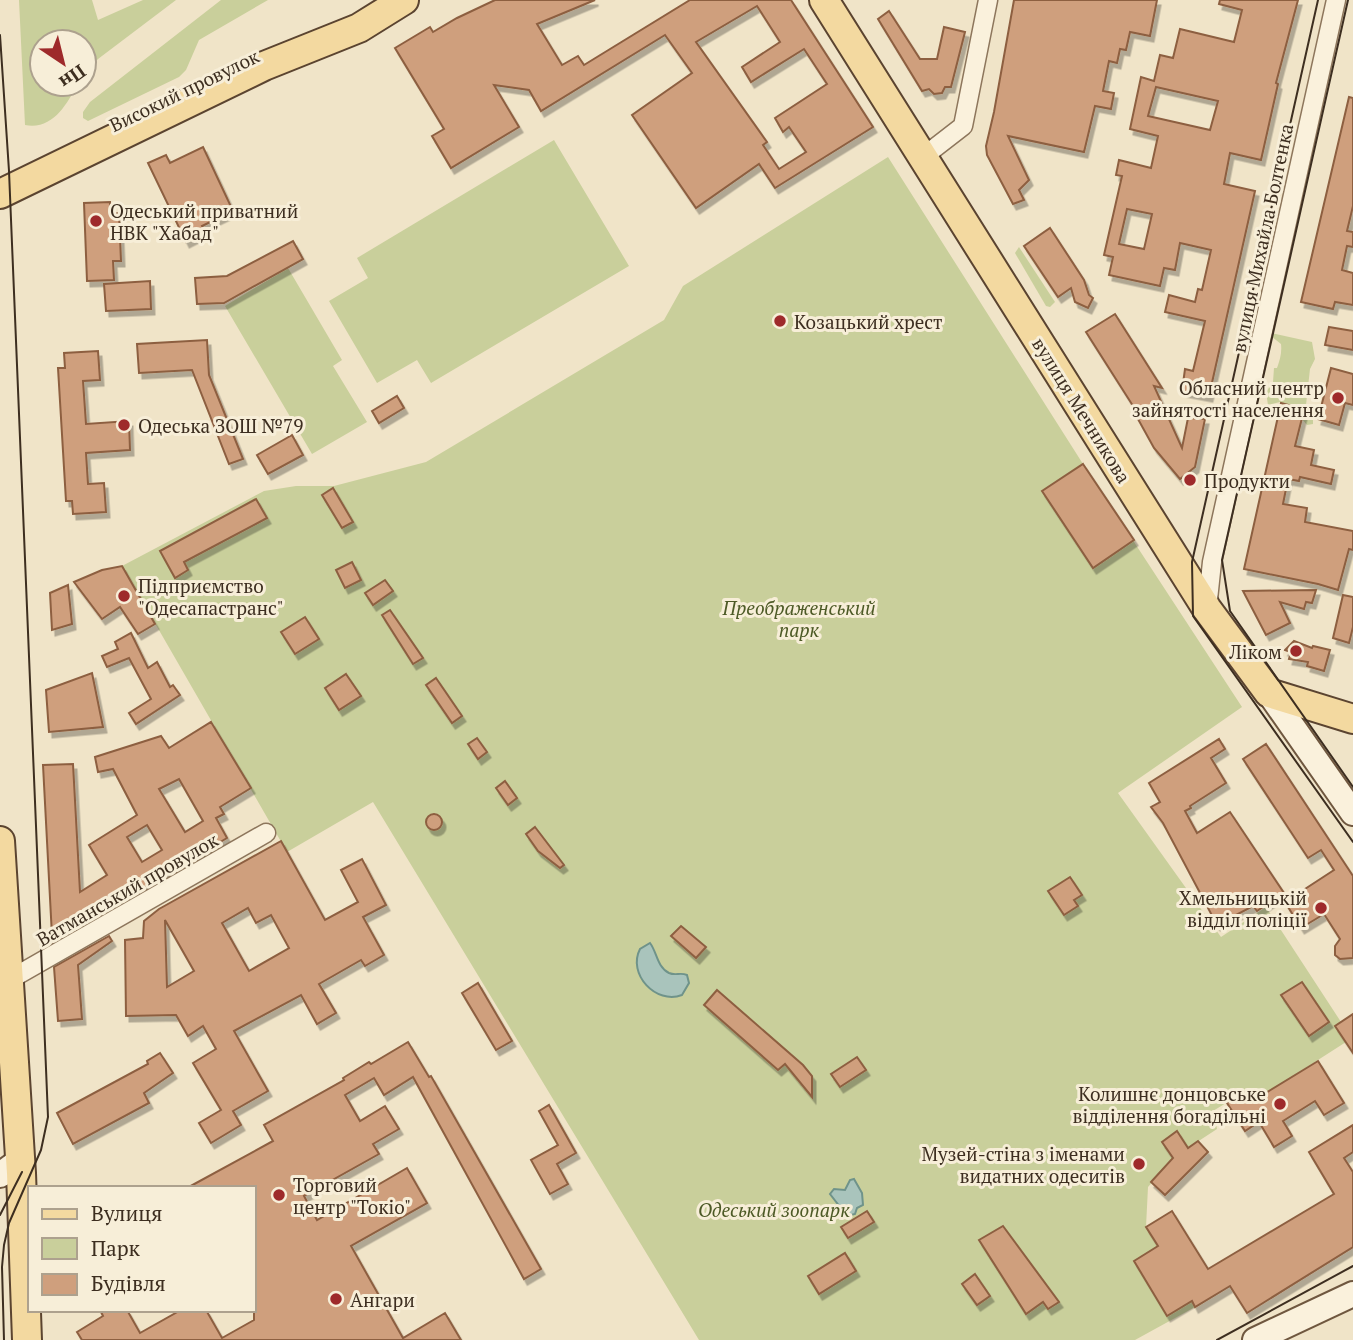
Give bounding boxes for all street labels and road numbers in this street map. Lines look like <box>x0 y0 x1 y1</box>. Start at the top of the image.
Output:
street label: Високий провулок <box>105 43 264 137</box>
street label: вулиця Михайла Болтенка <box>1226 121 1299 355</box>
street label: вулиця Мечникова <box>1027 332 1137 488</box>
street label: Ватманський провулок <box>32 826 223 951</box>

